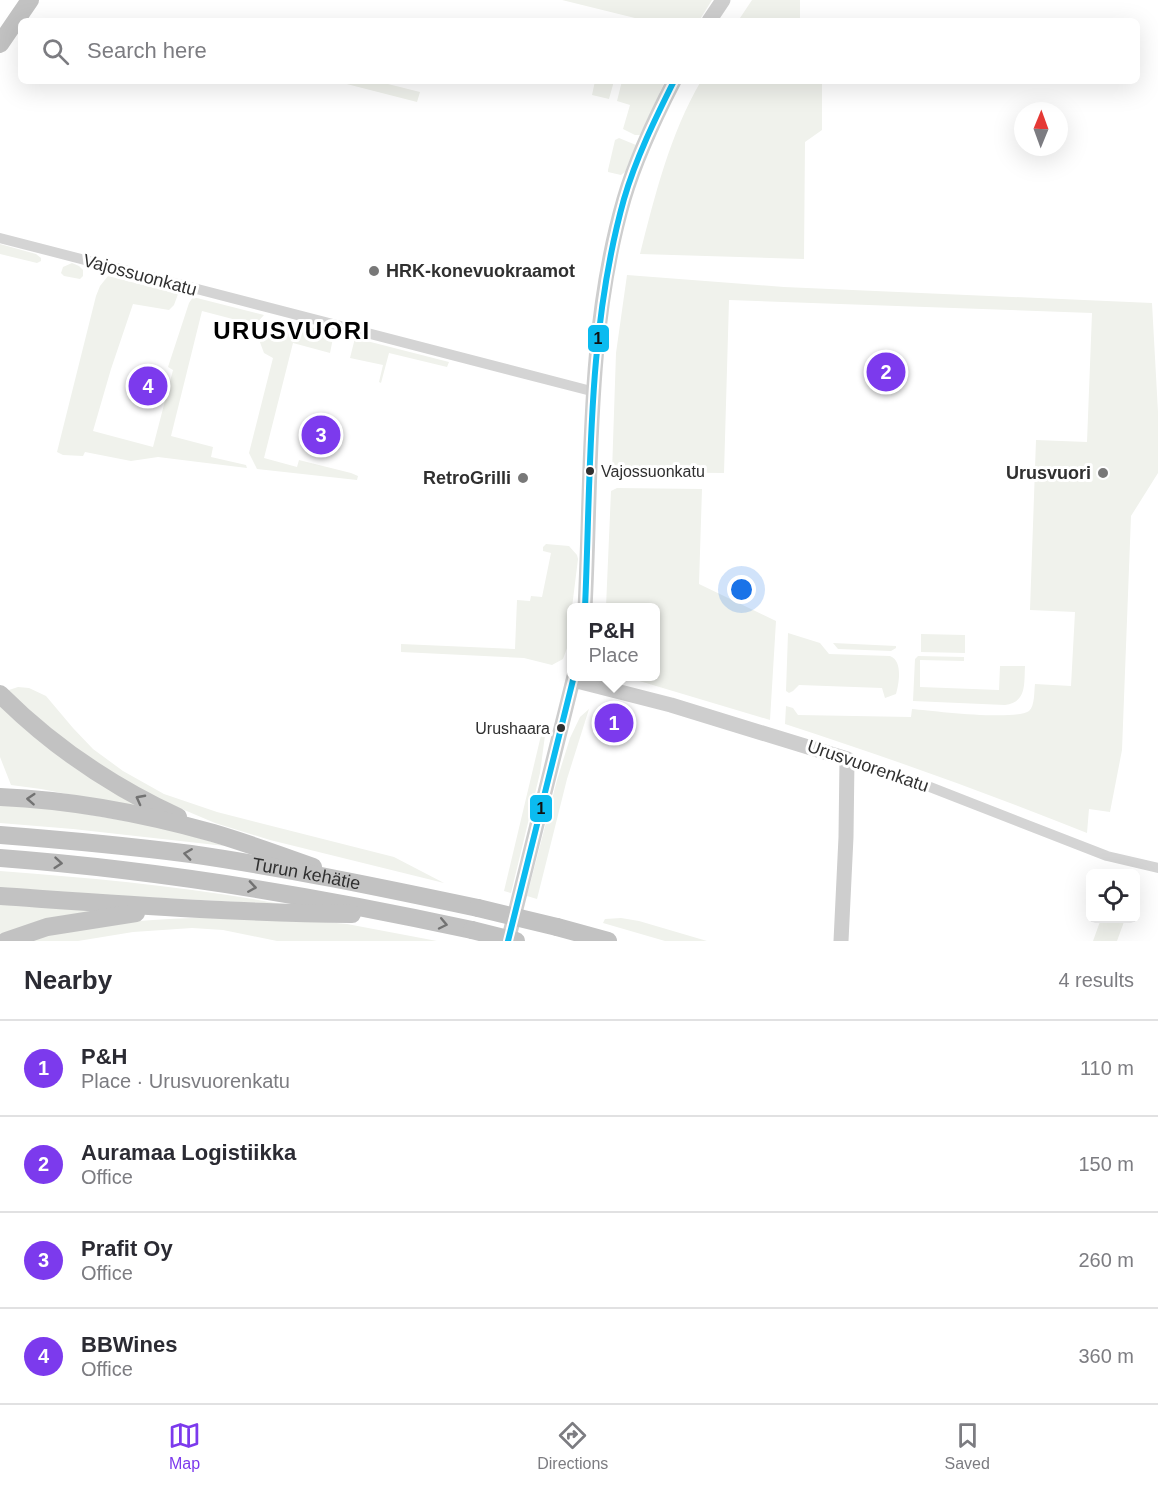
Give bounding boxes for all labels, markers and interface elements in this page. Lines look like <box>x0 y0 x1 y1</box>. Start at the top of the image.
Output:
search box <box>18 18 1140 84</box>
icon: search <box>39 35 72 68</box>
text: Search here <box>87 38 207 63</box>
north arrow <box>1014 102 1068 156</box>
street label: Vajossuonkatu <box>81 250 199 300</box>
place label: HRK-konevuokraamot <box>386 261 575 281</box>
marker: HRK-konevuokraamot <box>367 264 381 278</box>
district label: URUSVUORI <box>213 317 371 344</box>
line badge: 1 <box>587 324 610 353</box>
text: 1 <box>594 330 603 347</box>
pin: 2 <box>866 350 906 394</box>
pin: 4 <box>128 364 168 408</box>
pin: 3 <box>302 412 340 458</box>
place label: Vajossuonkatu <box>601 463 705 480</box>
place label: Urusvuori <box>1006 463 1091 483</box>
marker: Vajossuonkatu <box>584 465 596 477</box>
marker: Urusvuori <box>1096 466 1110 480</box>
place label: RetroGrilli <box>423 468 511 488</box>
marker: RetroGrilli <box>516 471 530 485</box>
your location <box>727 575 756 604</box>
popup <box>567 603 660 681</box>
text: P&H <box>588 618 635 643</box>
text: Place <box>588 644 639 666</box>
pin: 1 <box>594 700 634 746</box>
place label: Urushaara <box>475 720 550 737</box>
marker: Urushaara <box>555 722 567 734</box>
street label: Urusvuorenkatu <box>805 736 931 796</box>
one-way arrow <box>27 793 36 806</box>
line badge: 1 <box>529 794 553 823</box>
one-way arrow <box>136 795 147 806</box>
text: 1 <box>537 800 546 817</box>
one-way arrow <box>183 849 192 861</box>
street label: Turun kehätie <box>251 854 362 894</box>
one-way arrow <box>54 856 63 869</box>
map controls <box>1086 869 1140 923</box>
button: locate <box>1086 869 1140 923</box>
one-way arrow <box>247 881 256 893</box>
one-way arrow <box>438 916 448 929</box>
text: Nearby <box>24 965 112 995</box>
text: 4 results <box>1058 969 1134 991</box>
text: P&H <box>81 1044 127 1069</box>
text: 1 <box>38 1057 49 1079</box>
text: 110 m <box>1080 1057 1134 1079</box>
text: Place · Urusvuorenkatu <box>81 1070 290 1092</box>
text: Auramaa Logistiikka <box>81 1140 296 1165</box>
text: 2 <box>38 1153 49 1175</box>
text: 150 m <box>1078 1153 1134 1175</box>
text: Office <box>81 1166 133 1188</box>
text: Prafit Oy <box>81 1236 173 1261</box>
text: 3 <box>38 1249 49 1271</box>
text: 260 m <box>1078 1249 1134 1271</box>
text: Office <box>81 1262 133 1284</box>
text: BBWines <box>81 1332 177 1357</box>
text: 4 <box>38 1345 49 1367</box>
text: 360 m <box>1078 1345 1134 1367</box>
text: Office <box>81 1358 133 1380</box>
tab: Map <box>168 1419 201 1473</box>
tab: Directions <box>537 1419 608 1473</box>
tab: Saved <box>945 1419 990 1473</box>

